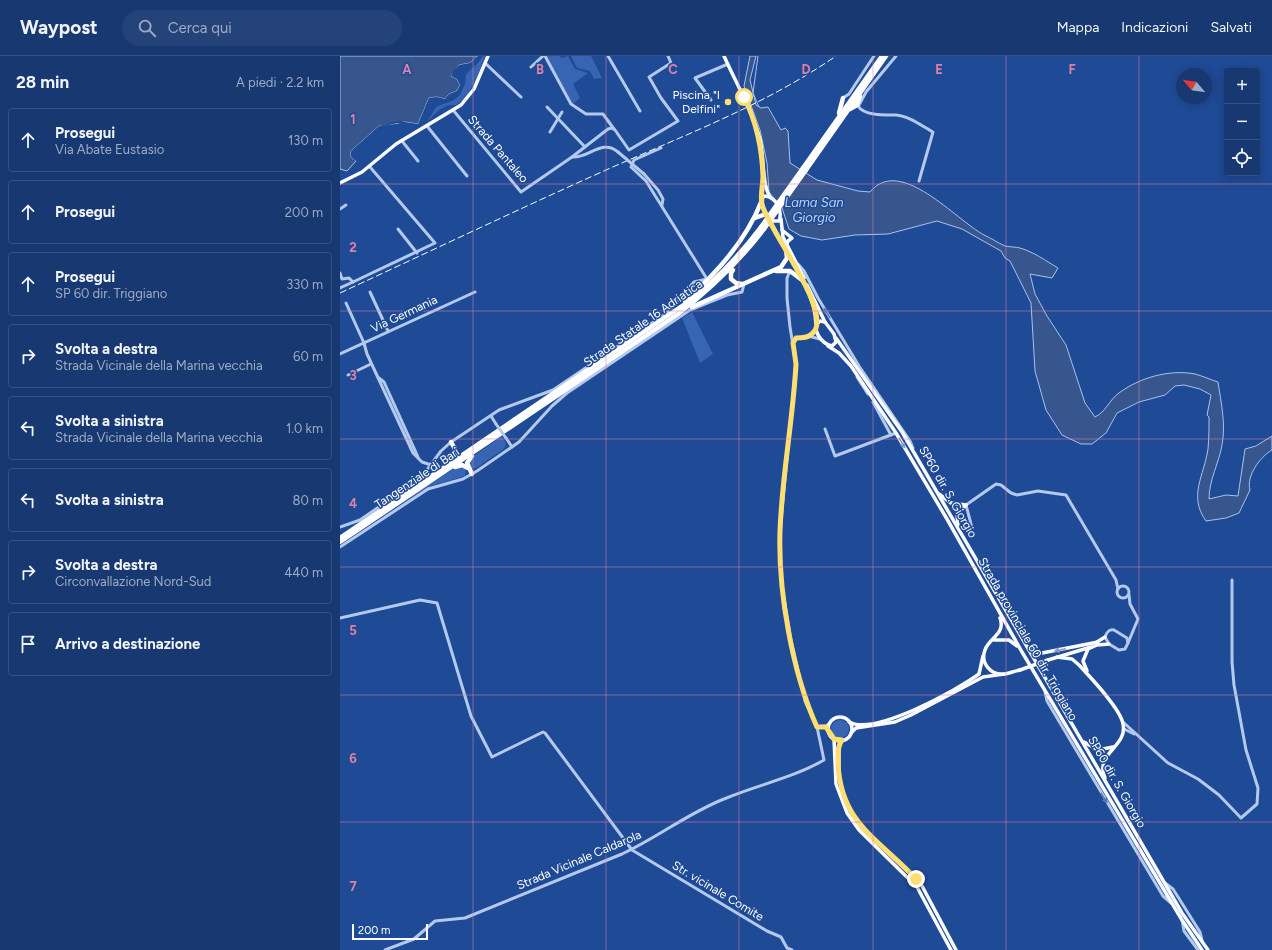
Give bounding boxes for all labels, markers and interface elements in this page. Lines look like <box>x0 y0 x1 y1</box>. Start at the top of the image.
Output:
search box <box>122 10 402 46</box>
text: Waypost <box>20 16 98 39</box>
icon: search <box>136 17 158 39</box>
text: Cerca qui <box>168 19 232 37</box>
text: Mappa <box>1057 19 1099 36</box>
text: Indicazioni <box>1121 19 1188 36</box>
text: Salvati <box>1210 19 1252 36</box>
text: A <box>402 62 412 77</box>
text: B <box>536 62 544 77</box>
text: C <box>668 62 678 77</box>
text: D <box>801 62 811 77</box>
text: E <box>935 62 943 77</box>
text: F <box>1068 62 1076 77</box>
north arrow <box>1176 68 1212 104</box>
map controls <box>1224 68 1260 176</box>
button: + <box>1224 68 1260 104</box>
text: 28 min <box>16 72 69 92</box>
text: A piedi · 2.2 km <box>236 75 324 90</box>
place label: Piscina "I Delfini" <box>673 88 720 116</box>
route start <box>735 88 753 106</box>
marker: Piscina "I Delfini" <box>723 97 733 107</box>
button: − <box>1224 104 1260 140</box>
text: 1 <box>350 112 356 127</box>
street label: Strada Pantaleo <box>465 112 531 186</box>
text: Prosegui <box>55 124 115 142</box>
icon: ahead <box>17 129 39 151</box>
text: 130 m <box>288 133 323 148</box>
button: locate <box>1224 140 1260 176</box>
text: Via Abate Eustasio <box>55 142 164 157</box>
water label: Lama San Giorgio <box>784 195 844 225</box>
icon: ahead <box>17 201 39 223</box>
text: Prosegui <box>55 203 115 221</box>
text: 200 m <box>285 205 323 220</box>
text: 2 <box>349 240 357 255</box>
text: Prosegui <box>55 268 115 286</box>
icon: ahead <box>17 273 39 295</box>
text: 330 m <box>286 277 323 292</box>
street label: Strada Statale 16 Adriatica <box>581 277 705 369</box>
text: SP 60 dir. Triggiano <box>55 286 167 301</box>
street label: Via Germania <box>368 292 440 336</box>
one-way arrow <box>823 307 830 319</box>
text: Svolta a destra <box>55 340 158 358</box>
icon: right <box>17 345 39 367</box>
text: 60 m <box>293 349 323 364</box>
text: Strada Vicinale della Marina vecchia <box>55 358 263 373</box>
text: 3 <box>349 368 357 383</box>
text: Svolta a sinistra <box>55 412 164 430</box>
icon: left <box>17 417 39 439</box>
text: 1.0 km <box>286 421 323 436</box>
text: Strada Vicinale della Marina vecchia <box>55 430 263 445</box>
one-way arrow <box>898 438 906 448</box>
street label: SP60 dir. S. Giorgio <box>916 444 980 540</box>
street label: Tangenziale di Bari <box>372 445 462 511</box>
icon: left <box>17 489 39 511</box>
text: Svolta a sinistra <box>55 491 164 509</box>
text: 80 m <box>292 493 323 508</box>
text: 4 <box>349 496 357 511</box>
street label: Strada provinciale 60 dir. Triggiano <box>976 555 1081 723</box>
text: Svolta a destra <box>55 556 158 574</box>
icon: right <box>17 561 39 583</box>
text: 440 m <box>284 565 323 580</box>
text: Circonvallazione Nord-Sud <box>55 574 212 589</box>
text: 5 <box>349 623 357 638</box>
icon: arrive <box>17 633 39 655</box>
text: Arrivo a destinazione <box>55 635 200 653</box>
one-way arrow <box>1054 647 1066 653</box>
street label: SP60 dir. S. Giorgio <box>1085 734 1149 830</box>
text: 6 <box>349 751 357 766</box>
one-way arrow <box>1100 792 1107 804</box>
street label: Strada Vicinale Caldarola <box>515 827 643 893</box>
street label: Str. vicinale Comite <box>670 858 767 924</box>
route end <box>907 870 925 888</box>
text: 7 <box>349 879 357 894</box>
scale bar <box>352 922 428 941</box>
text: 200 m <box>358 924 390 937</box>

